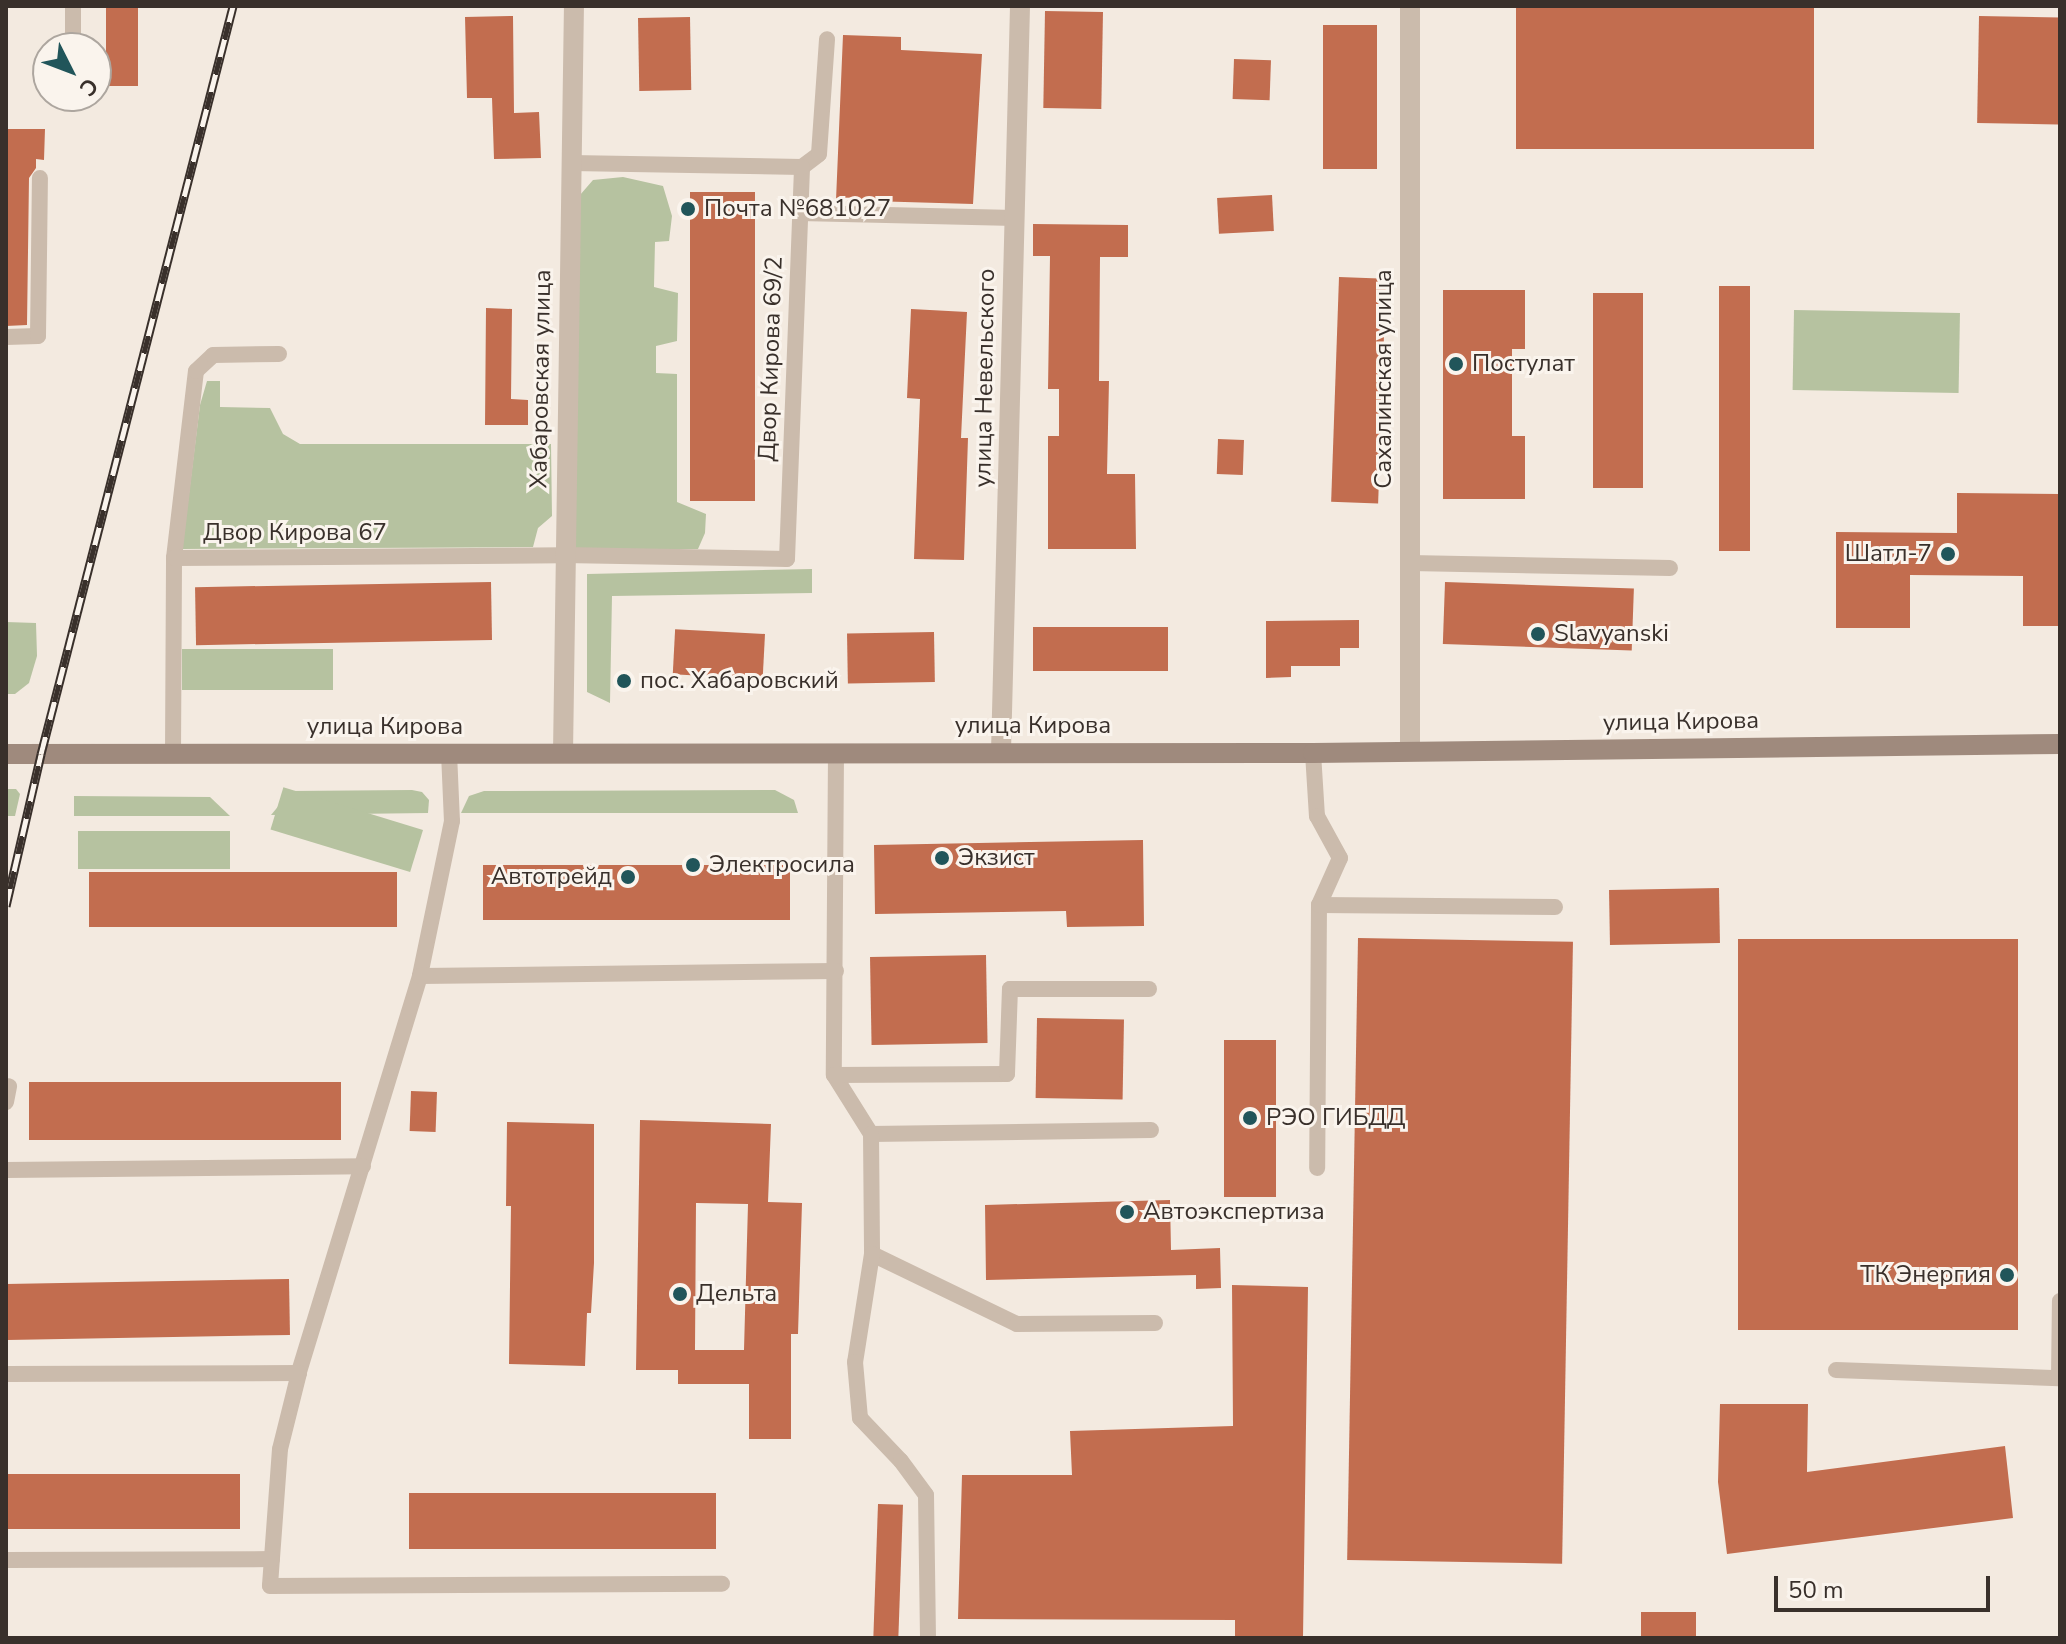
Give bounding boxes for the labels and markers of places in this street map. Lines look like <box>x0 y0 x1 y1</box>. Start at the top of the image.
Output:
place label: Почта №681027 <box>704 195 891 223</box>
marker: Почта №681027 <box>679 200 697 218</box>
place label: Постулат <box>1472 350 1575 378</box>
marker: Постулат <box>1447 355 1465 373</box>
place label: Шатл-7 <box>1845 540 1932 568</box>
marker: Шатл-7 <box>1939 545 1957 563</box>
place label: Slavyanski <box>1554 620 1669 648</box>
marker: Slavyanski <box>1529 625 1547 643</box>
place label: пос. Хабаровский <box>640 667 839 695</box>
marker: пос. Хабаровский <box>615 672 633 690</box>
place label: Экзист <box>958 844 1035 872</box>
marker: Экзист <box>933 849 951 867</box>
place label: Электросила <box>709 851 855 879</box>
marker: Электросила <box>684 856 702 874</box>
place label: Автотрейд <box>491 863 612 891</box>
marker: Автотрейд <box>619 868 637 886</box>
place label: РЭО ГИБДД <box>1266 1104 1406 1132</box>
marker: РЭО ГИБДД <box>1241 1109 1259 1127</box>
place label: Автоэкспертиза <box>1143 1198 1325 1226</box>
marker: Автоэкспертиза <box>1118 1203 1136 1221</box>
place label: ТК Энергия <box>1860 1261 1991 1289</box>
marker: ТК Энергия <box>1998 1266 2016 1284</box>
place label: Дельта <box>696 1280 777 1308</box>
marker: Дельта <box>671 1285 689 1303</box>

